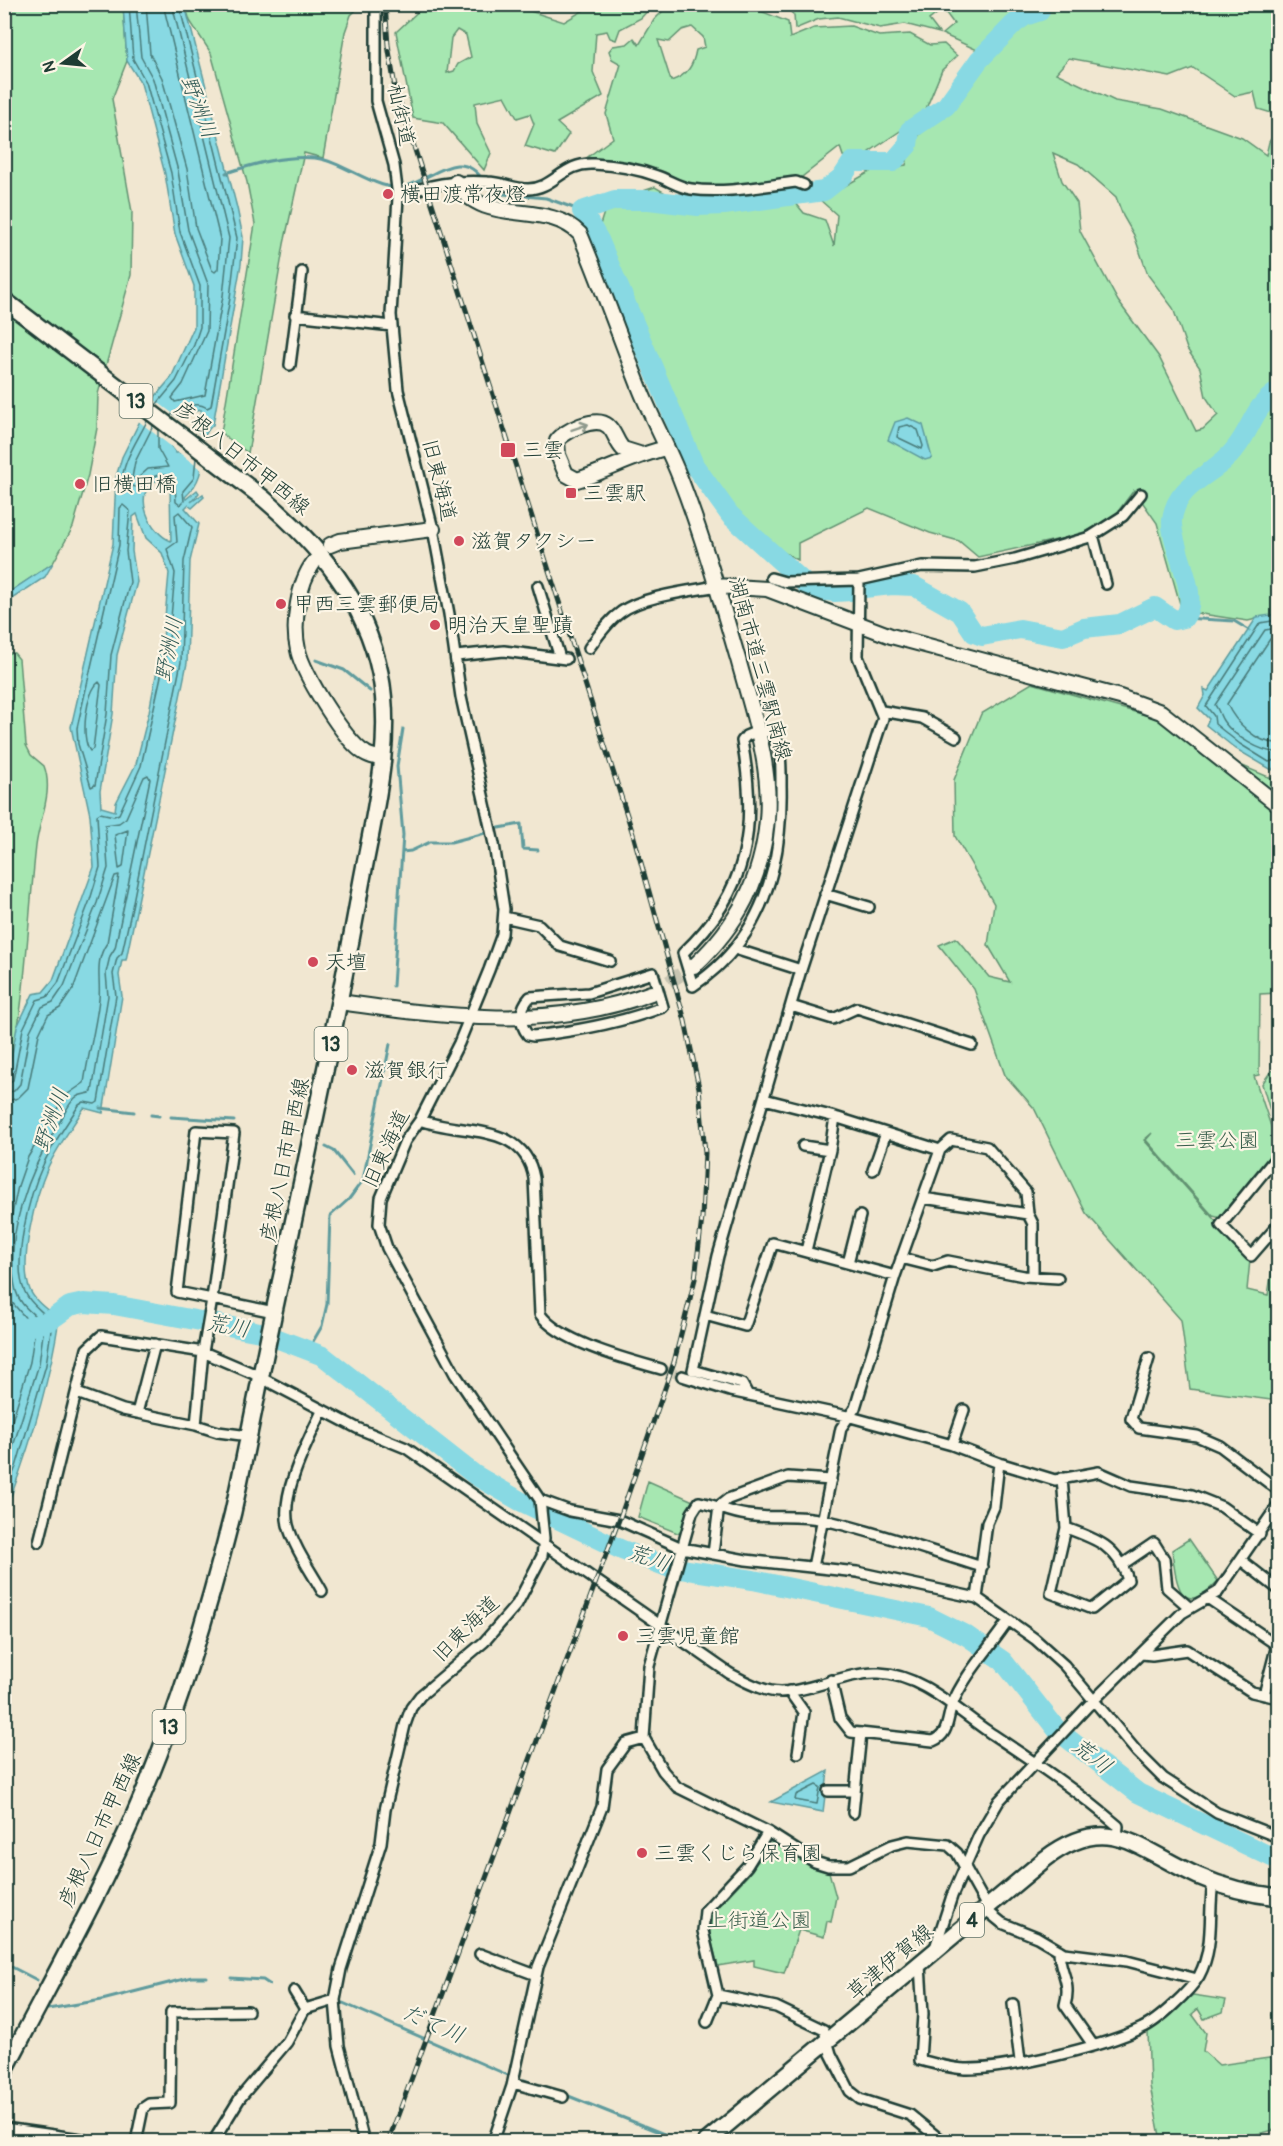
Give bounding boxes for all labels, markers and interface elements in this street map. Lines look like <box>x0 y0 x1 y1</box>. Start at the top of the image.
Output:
north arrow <box>33 33 93 93</box>
text: N <box>38 59 61 74</box>
water label: 野洲川 <box>174 71 224 143</box>
street label: 杣街道 <box>381 81 421 149</box>
place label: 横田渡常夜燈 <box>400 181 526 208</box>
marker: 横田渡常夜燈 <box>381 187 395 201</box>
road number: 13 <box>120 384 152 418</box>
street label: 彦根八日市甲西線 <box>168 395 316 521</box>
one-way arrow <box>570 421 589 432</box>
street label: 旧東海道 <box>416 436 462 524</box>
place label: 三雲 <box>522 437 564 464</box>
marker: 三雲 <box>499 441 517 459</box>
place label: 旧横田橋 <box>92 471 176 498</box>
marker: 旧横田橋 <box>73 477 87 491</box>
place label: 三雲駅 <box>583 480 646 507</box>
marker: 三雲駅 <box>564 486 578 500</box>
place label: 滋賀タクシー <box>471 528 597 555</box>
marker: 滋賀タクシー <box>452 534 466 548</box>
street label: 湖南市道三雲駅南線 <box>723 574 797 764</box>
place label: 甲西三雲郵便局 <box>293 591 440 618</box>
marker: 甲西三雲郵便局 <box>274 597 288 611</box>
place label: 明治天皇聖蹟 <box>447 612 573 639</box>
water label: 野洲川 <box>149 614 189 684</box>
marker: 明治天皇聖蹟 <box>428 618 442 632</box>
place label: 天壇 <box>325 949 367 976</box>
marker: 天壇 <box>306 955 320 969</box>
road number: 13 <box>314 1027 348 1061</box>
place label: 滋賀銀行 <box>364 1057 448 1084</box>
marker: 滋賀銀行 <box>345 1063 359 1077</box>
street label: 彦根八日市甲西線 <box>254 1075 316 1245</box>
water label: 野洲川 <box>27 1084 75 1156</box>
street label: 旧東海道 <box>356 1105 416 1193</box>
park label: 三雲公園 <box>1175 1127 1259 1154</box>
water label: 荒川 <box>204 1308 252 1344</box>
water label: 荒川 <box>624 1538 674 1578</box>
street label: 旧東海道 <box>427 1590 505 1668</box>
place label: 三雲児童館 <box>635 1623 740 1650</box>
marker: 三雲児童館 <box>616 1629 630 1643</box>
road number: 13 <box>152 1710 186 1744</box>
water label: 荒川 <box>1066 1731 1118 1781</box>
street label: 彦根八日市甲西線 <box>52 1748 148 1912</box>
place label: 三雲くじら保育園 <box>654 1840 822 1867</box>
marker: 三雲くじら保育園 <box>635 1846 649 1860</box>
road number: 4 <box>960 1903 984 1937</box>
park label: 上街道公園 <box>707 1907 812 1934</box>
street label: 草津伊賀線 <box>841 1918 939 2006</box>
water label: だて川 <box>397 1998 469 2050</box>

